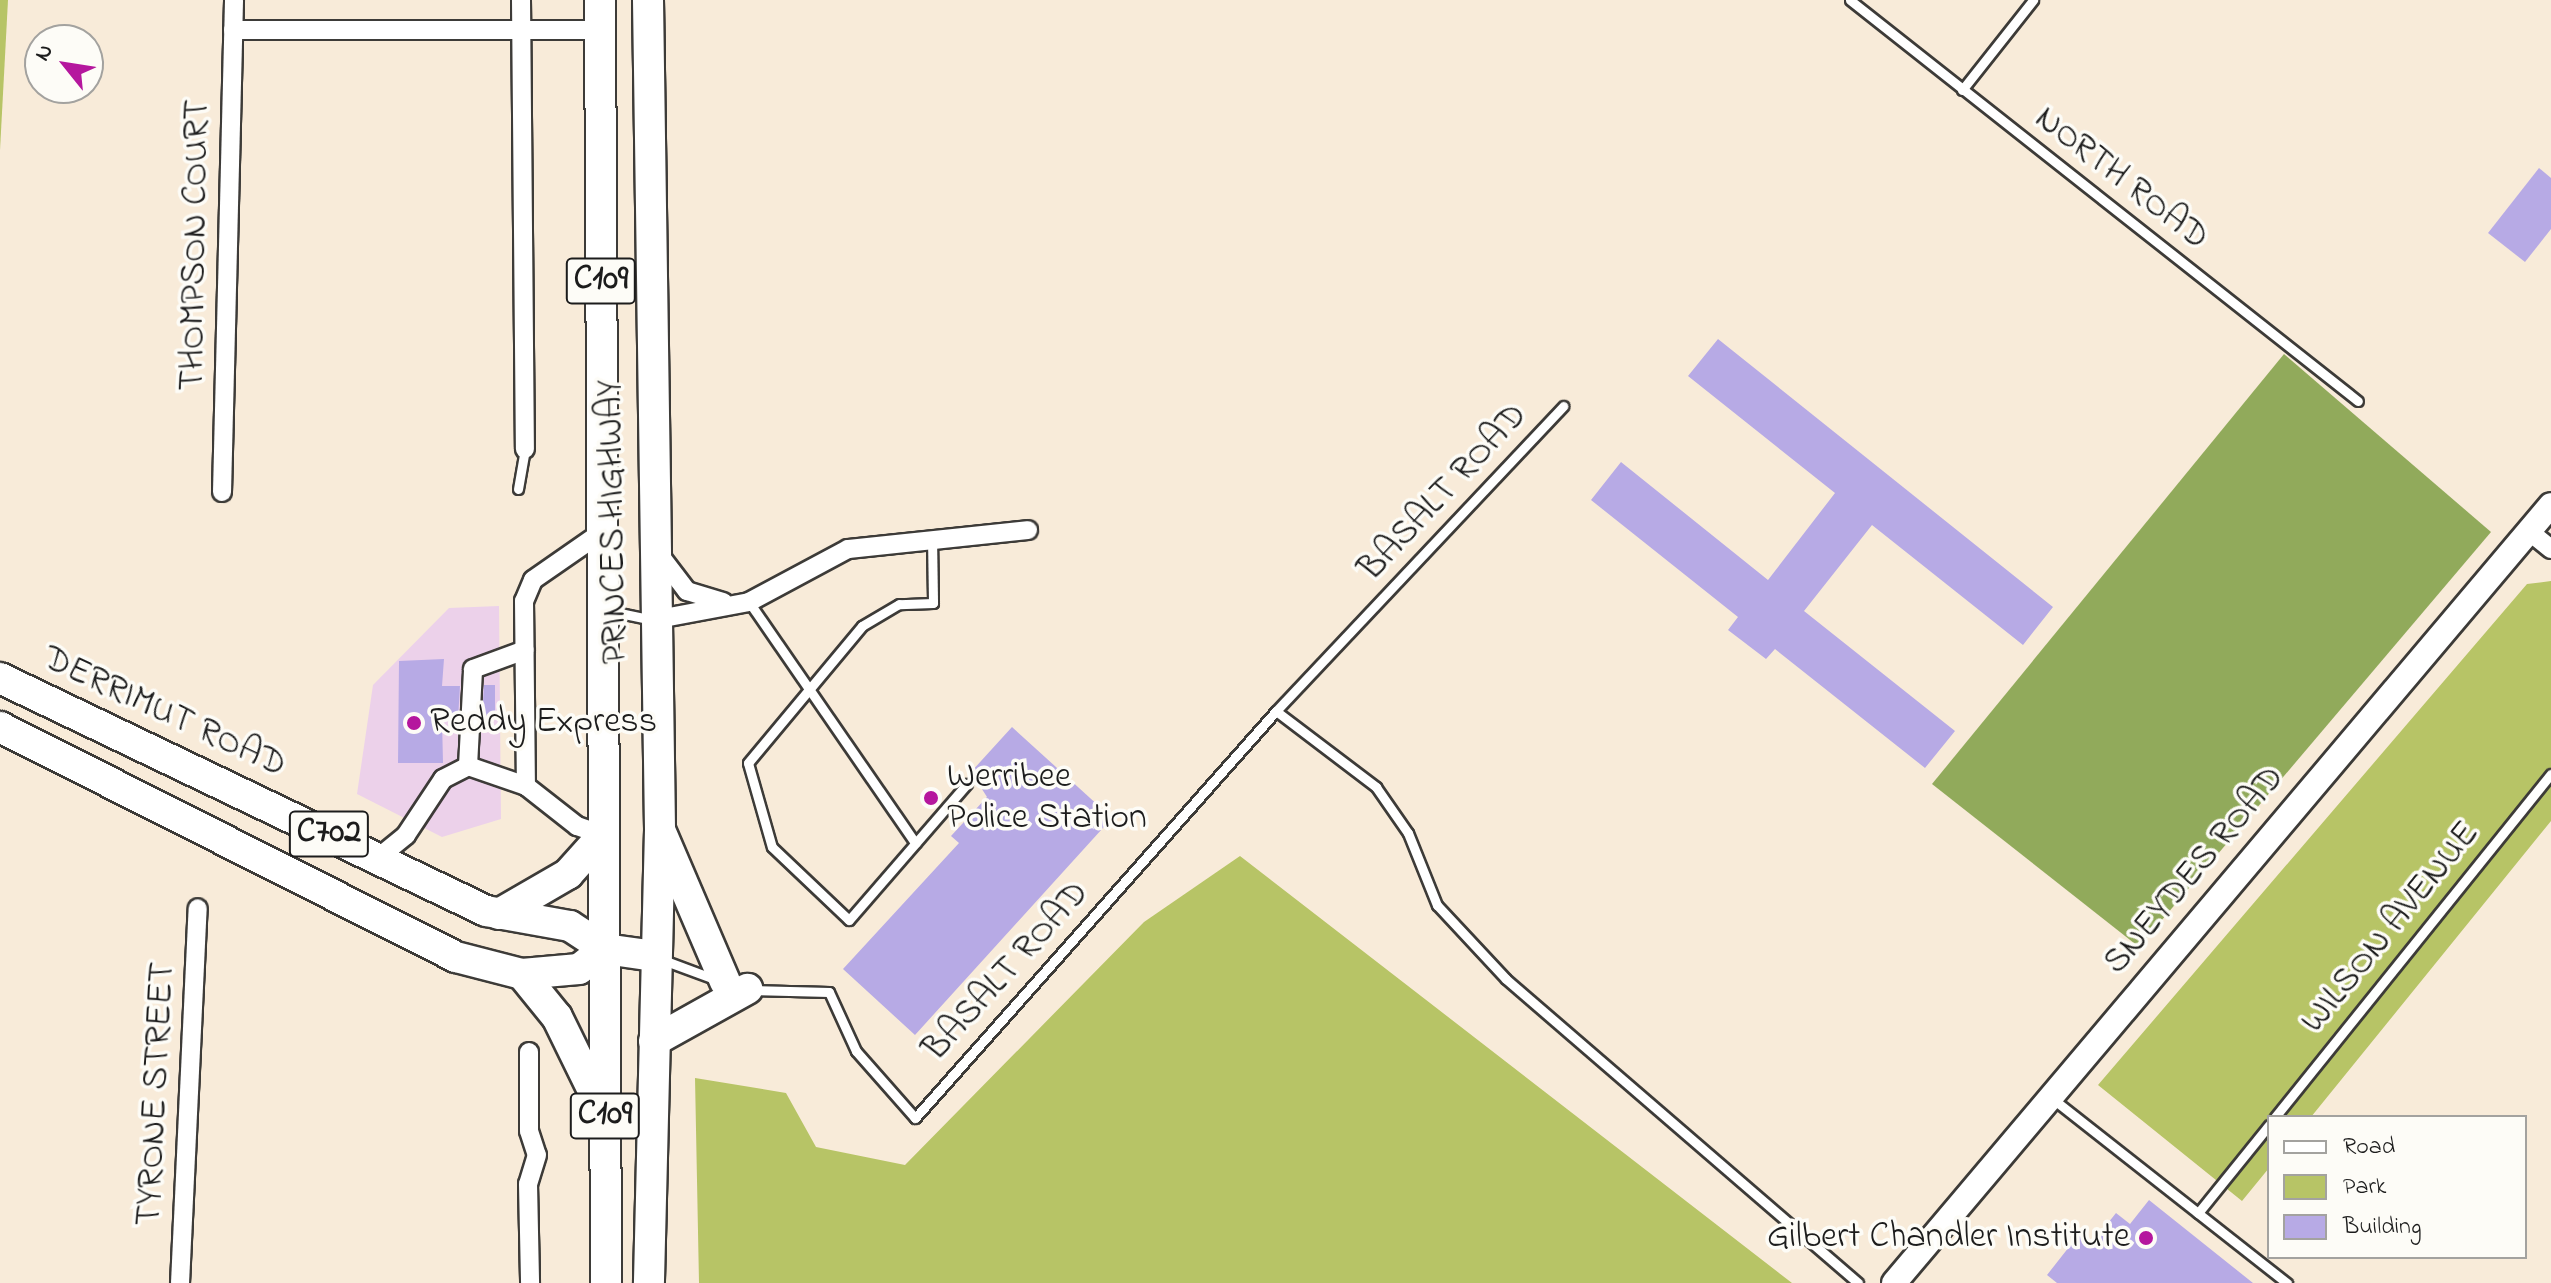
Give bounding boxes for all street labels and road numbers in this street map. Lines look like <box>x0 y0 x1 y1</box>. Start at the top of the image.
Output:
street label: NORTH ROAD <box>2025 98 2217 260</box>
street label: THOMPSON COURT <box>172 99 220 391</box>
road number: C109 <box>565 251 637 311</box>
street label: PRINCES HIGHWAY <box>590 379 638 665</box>
street label: BASALT ROAD <box>1351 395 1537 591</box>
street label: DERRIMUT ROAD <box>36 638 292 788</box>
street label: SNEYDES ROAD <box>2095 758 2295 984</box>
road number: C702 <box>287 804 371 864</box>
street label: WILSON AVENUE <box>2293 814 2489 1042</box>
street label: BASALT ROAD <box>915 873 1099 1071</box>
street label: TYRONE STREET <box>129 961 185 1227</box>
road number: C109 <box>569 1086 641 1146</box>

